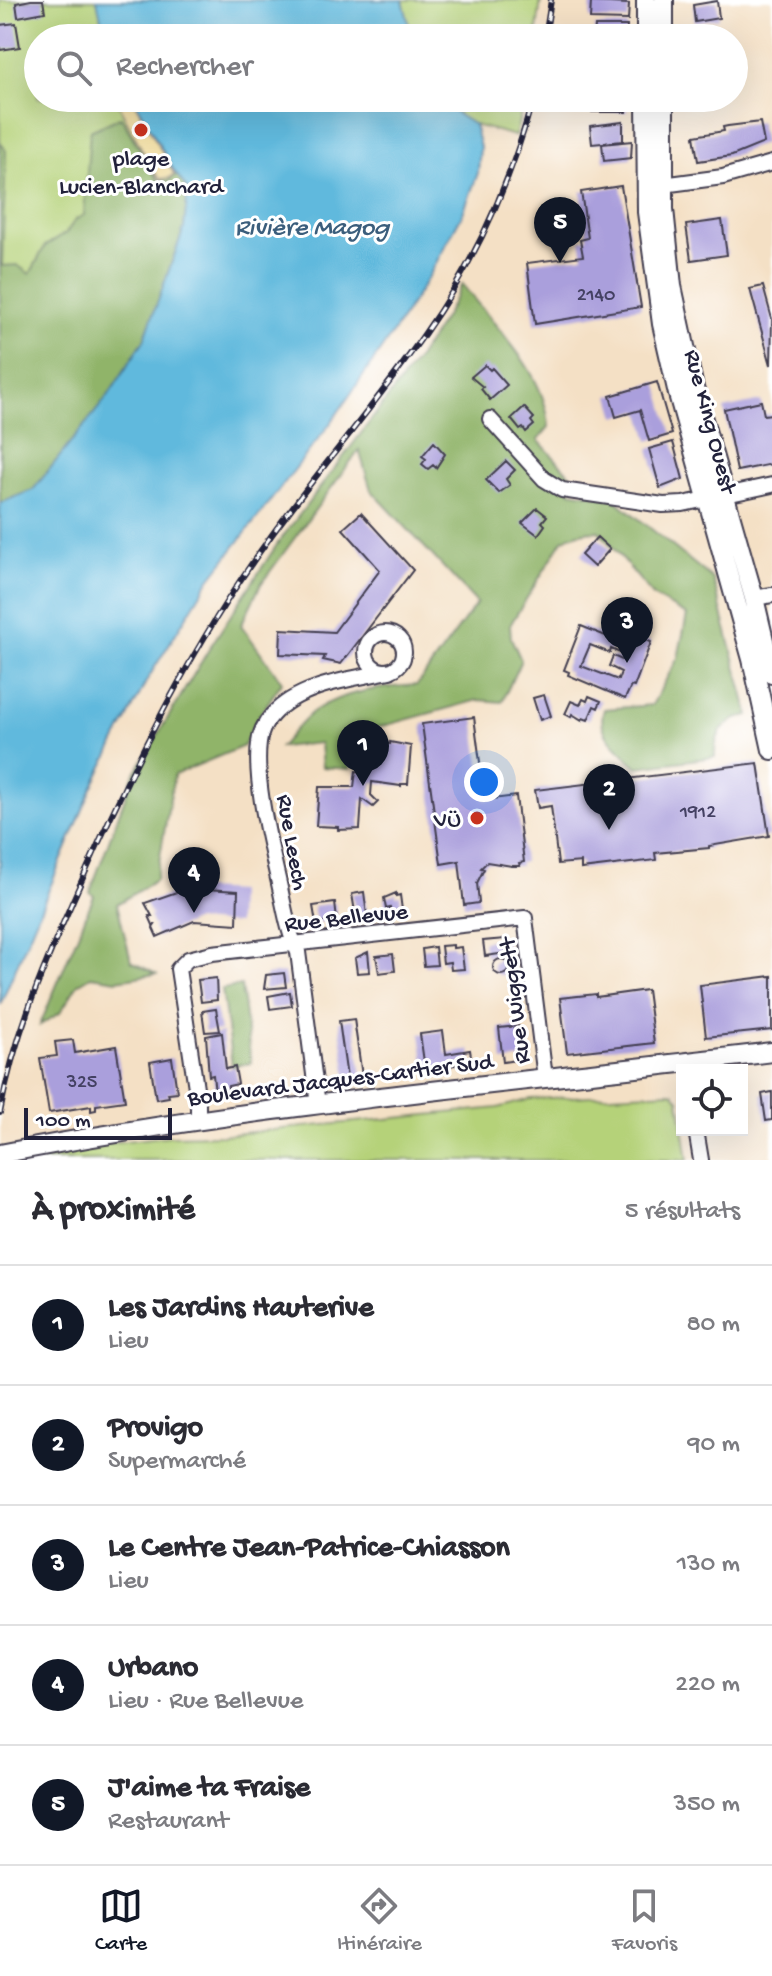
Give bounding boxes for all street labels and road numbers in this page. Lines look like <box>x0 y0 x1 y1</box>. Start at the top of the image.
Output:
street label: Rue King Ouest <box>675 347 742 499</box>
street label: Rue Leech <box>268 793 313 893</box>
street label: Rue Bellevue <box>283 899 410 940</box>
street label: Rue Wiggett <box>494 934 539 1065</box>
street label: Boulevard Jacques-Cartier Sud <box>185 1048 497 1115</box>

